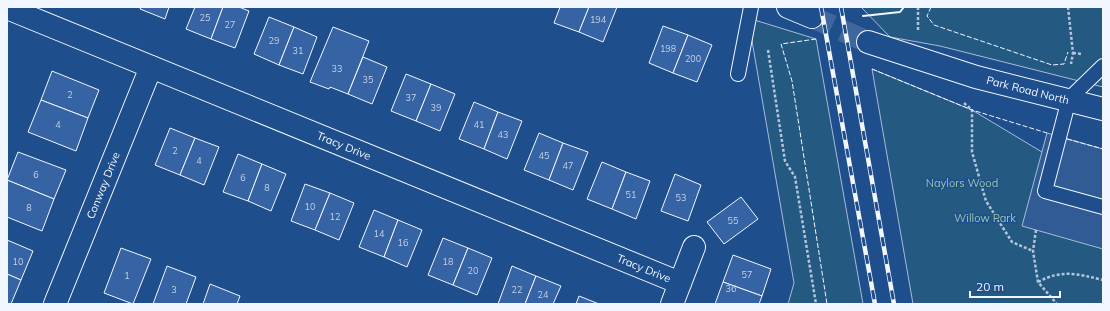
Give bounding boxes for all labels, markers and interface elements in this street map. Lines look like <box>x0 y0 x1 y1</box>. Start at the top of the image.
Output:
house number: 25 <box>200 12 211 23</box>
house number: 194 <box>590 14 607 25</box>
house number: 27 <box>225 19 235 30</box>
house number: 29 <box>269 35 279 46</box>
house number: 198 <box>660 43 676 54</box>
house number: 31 <box>293 45 303 56</box>
house number: 200 <box>685 53 701 64</box>
house number: 33 <box>332 63 342 74</box>
street label: Park Road North <box>985 73 1071 107</box>
house number: 35 <box>363 74 374 85</box>
house number: 2 <box>67 89 73 100</box>
house number: 37 <box>406 92 416 103</box>
house number: 39 <box>431 102 441 113</box>
house number: 4 <box>55 119 61 130</box>
house number: 41 <box>474 119 484 130</box>
street label: Tracy Drive <box>315 128 373 163</box>
house number: 43 <box>498 129 508 140</box>
house number: 2 <box>172 145 178 156</box>
street label: Conway Drive <box>83 150 123 221</box>
house number: 45 <box>539 150 550 161</box>
house number: 4 <box>196 155 202 166</box>
house number: 47 <box>563 160 573 171</box>
house number: 6 <box>33 169 39 180</box>
house number: 6 <box>240 172 246 183</box>
park label: Naylors Wood <box>926 176 998 190</box>
house number: 8 <box>264 182 270 193</box>
house number: 51 <box>626 189 636 200</box>
house number: 53 <box>676 192 686 203</box>
house number: 10 <box>305 201 315 212</box>
house number: 8 <box>26 202 32 213</box>
house number: 12 <box>330 211 340 222</box>
park label: Willow Park <box>954 211 1016 225</box>
house number: 55 <box>728 215 739 226</box>
house number: 14 <box>374 228 385 239</box>
house number: 16 <box>398 237 408 248</box>
street label: Tracy Drive <box>615 251 673 286</box>
house number: 10 <box>13 256 23 267</box>
house number: 18 <box>443 256 453 267</box>
house number: 20 <box>468 265 478 276</box>
house number: 57 <box>742 269 752 280</box>
house number: 1 <box>124 270 130 281</box>
scale bar <box>970 273 1060 299</box>
text: 20 m <box>976 279 1004 294</box>
house number: 36 <box>726 283 736 294</box>
house number: 3 <box>171 284 177 295</box>
house number: 22 <box>512 284 522 295</box>
house number: 24 <box>538 289 549 300</box>

